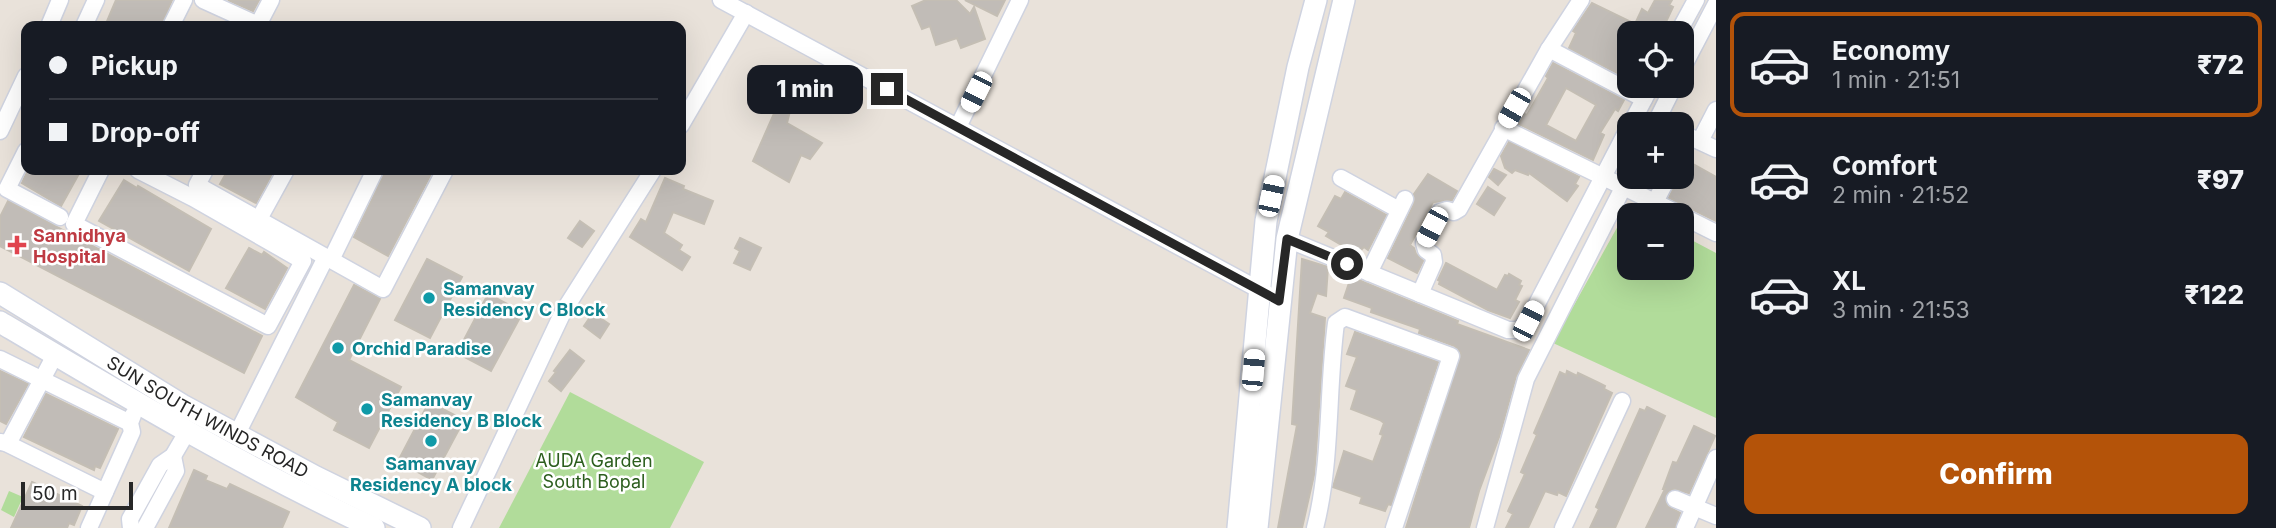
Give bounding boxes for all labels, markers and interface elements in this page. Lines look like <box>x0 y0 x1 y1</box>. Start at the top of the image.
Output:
map controls <box>1617 21 1694 280</box>
button: locate <box>1617 21 1694 98</box>
icon: car <box>1748 33 1811 96</box>
text: Economy <box>1832 35 1950 66</box>
text: ₹72 <box>2197 49 2244 80</box>
text: Pickup <box>91 50 178 81</box>
callout: 1 min <box>747 64 862 114</box>
text: 1 min · 21:51 <box>1832 66 1960 94</box>
car <box>958 69 995 115</box>
route end <box>871 73 903 105</box>
text: 1 min <box>776 75 834 103</box>
car <box>1495 85 1534 131</box>
button: + <box>1617 112 1694 189</box>
text: Drop-off <box>91 117 200 148</box>
icon: car <box>1748 148 1811 211</box>
text: Comfort <box>1832 150 1937 181</box>
text: ₹97 <box>2197 164 2244 195</box>
car <box>1257 173 1286 219</box>
text: 2 min · 21:52 <box>1832 181 1969 209</box>
button: − <box>1617 203 1694 280</box>
car <box>1413 204 1452 250</box>
place label: Sannidhya Hospital <box>33 225 126 267</box>
marker: Sannidhya Hospital <box>7 235 27 255</box>
route start <box>1331 248 1363 280</box>
icon: car <box>1748 263 1811 326</box>
text: XL <box>1832 265 1866 296</box>
place label: Samanvay Residency C Block <box>443 278 606 320</box>
text: ₹122 <box>2184 279 2244 310</box>
marker: Samanvay Residency C Block <box>421 290 437 306</box>
text: 3 min · 21:53 <box>1832 296 1970 324</box>
car <box>1510 298 1547 344</box>
place label: Orchid Paradise <box>352 338 492 359</box>
marker: Orchid Paradise <box>330 340 346 356</box>
car <box>1241 348 1266 392</box>
street label: SUN SOUTH WINDS ROAD <box>103 351 312 482</box>
place label: Samanvay Residency B Block <box>381 389 543 431</box>
marker: Samanvay Residency B Block <box>359 401 375 417</box>
marker: Samanvay Residency A block <box>423 433 439 449</box>
button: Confirm <box>1744 434 2248 514</box>
park label: AUDA Garden South Bopal <box>535 450 653 492</box>
place label: Samanvay Residency A block <box>350 453 513 495</box>
scale bar <box>21 479 133 511</box>
text: 50 m <box>32 482 78 505</box>

